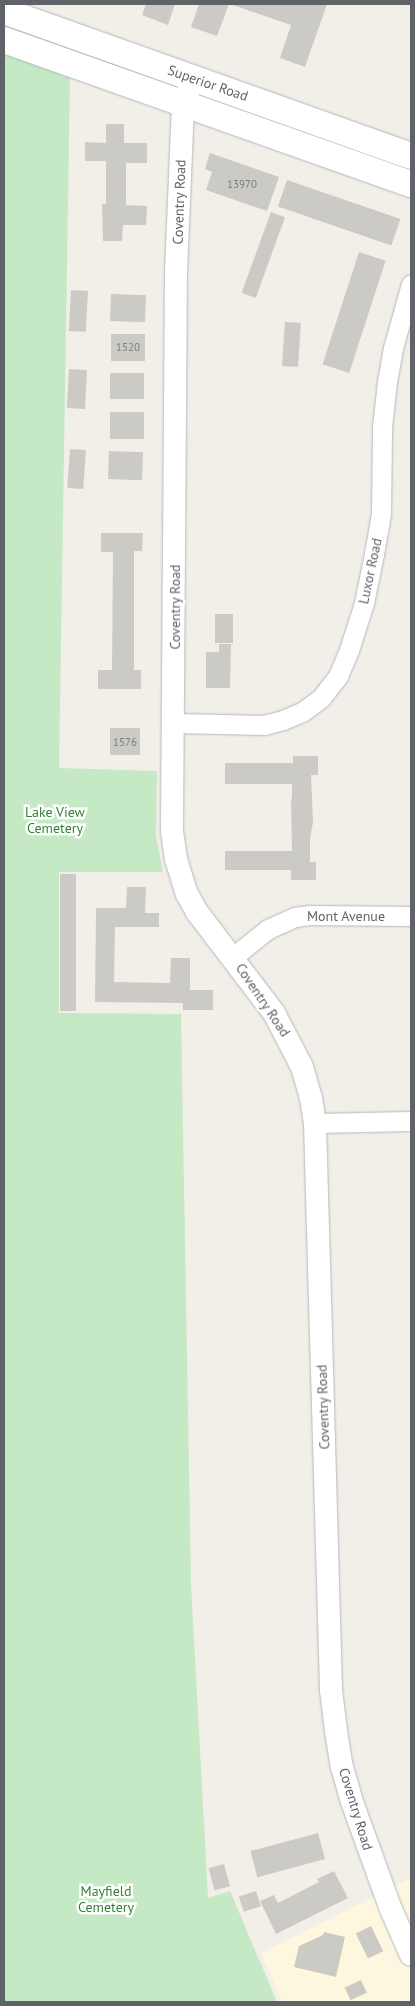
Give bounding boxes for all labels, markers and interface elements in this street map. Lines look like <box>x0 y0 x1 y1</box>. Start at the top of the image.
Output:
street label: Superior Road <box>166 61 250 105</box>
street label: Coventry Road <box>169 159 189 245</box>
house number: 13970 <box>227 177 257 191</box>
house number: 1520 <box>116 340 140 354</box>
street label: Luxor Road <box>355 536 385 606</box>
street label: Coventry Road <box>167 564 183 650</box>
house number: 1576 <box>113 735 137 749</box>
park label: Lake View Cemetery <box>25 804 85 836</box>
street label: Mont Avenue <box>307 908 385 924</box>
street label: Coventry Road <box>232 960 294 1040</box>
street label: Coventry Road <box>313 1364 333 1450</box>
street label: Coventry Road <box>335 1766 377 1852</box>
park label: Mayfield Cemetery <box>78 1883 134 1915</box>

